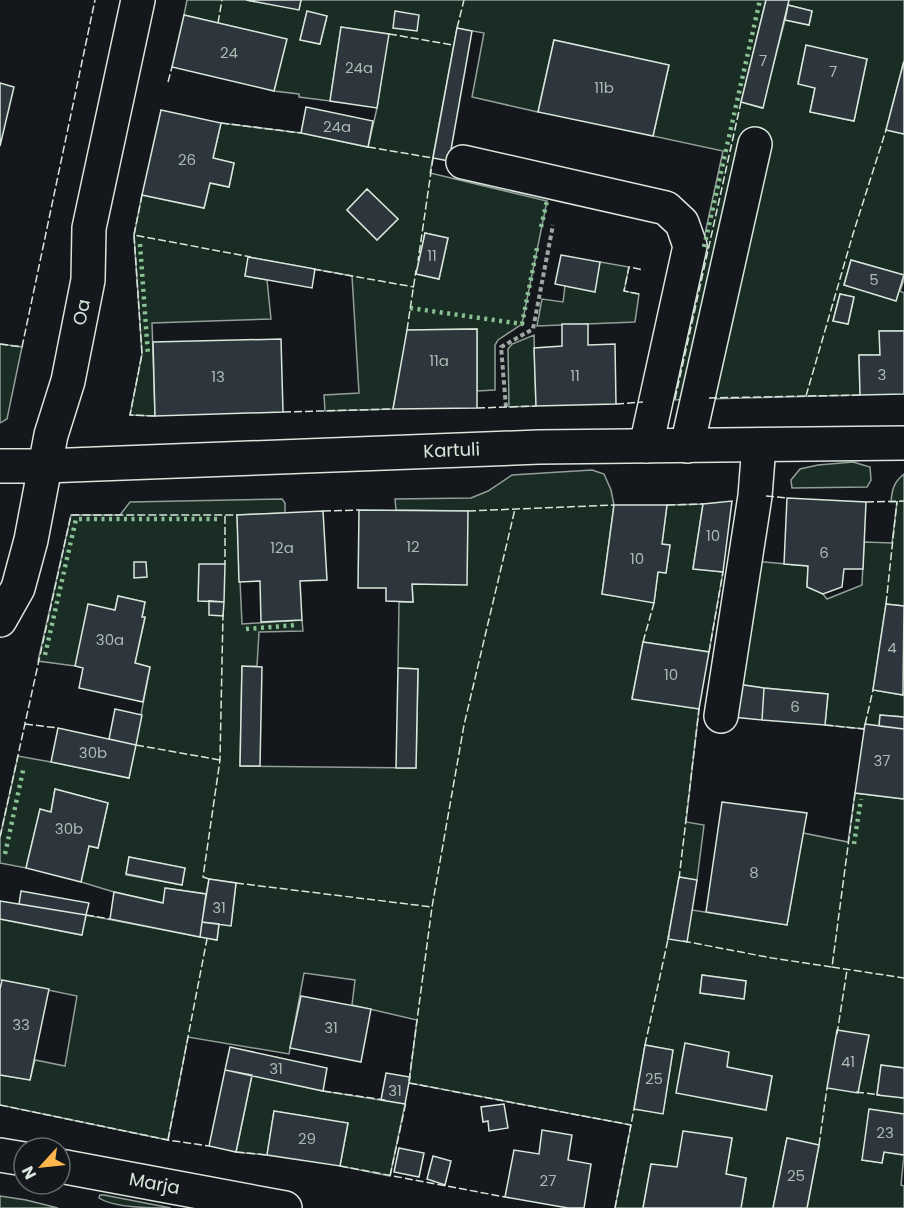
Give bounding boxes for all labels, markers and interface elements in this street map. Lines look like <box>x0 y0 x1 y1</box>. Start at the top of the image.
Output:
house number: 24 <box>220 42 238 63</box>
house number: 7 <box>759 50 767 71</box>
house number: 24a <box>345 57 373 78</box>
house number: 7 <box>829 61 837 82</box>
house number: 11b <box>594 77 614 98</box>
house number: 24a <box>323 116 351 137</box>
house number: 26 <box>178 149 196 170</box>
house number: 11 <box>427 245 437 266</box>
house number: 5 <box>869 269 879 290</box>
street label: Oa <box>66 297 96 328</box>
house number: 11a <box>429 350 449 371</box>
house number: 3 <box>878 364 886 385</box>
house number: 11 <box>570 365 580 386</box>
house number: 13 <box>211 366 225 387</box>
street label: Kartuli <box>423 436 480 463</box>
house number: 10 <box>706 525 720 546</box>
house number: 12 <box>406 536 420 557</box>
house number: 12a <box>270 537 294 558</box>
house number: 6 <box>819 542 829 563</box>
house number: 10 <box>630 548 644 569</box>
house number: 30a <box>96 629 124 650</box>
house number: 4 <box>887 637 897 658</box>
house number: 10 <box>664 664 678 685</box>
house number: 6 <box>790 696 800 717</box>
house number: 30b <box>79 742 107 763</box>
house number: 37 <box>873 750 891 771</box>
house number: 30b <box>55 818 83 839</box>
house number: 8 <box>749 862 759 883</box>
house number: 31 <box>212 897 226 918</box>
house number: 33 <box>12 1014 30 1035</box>
house number: 31 <box>324 1017 338 1038</box>
house number: 41 <box>841 1051 855 1072</box>
house number: 31 <box>269 1058 283 1079</box>
house number: 25 <box>645 1068 663 1089</box>
house number: 31 <box>388 1080 402 1101</box>
house number: 23 <box>876 1122 894 1143</box>
house number: 29 <box>298 1128 316 1149</box>
north arrow <box>12 1136 72 1196</box>
text: N <box>16 1162 42 1183</box>
house number: 25 <box>787 1165 805 1186</box>
street label: Marja <box>127 1166 182 1200</box>
house number: 27 <box>540 1170 556 1191</box>

